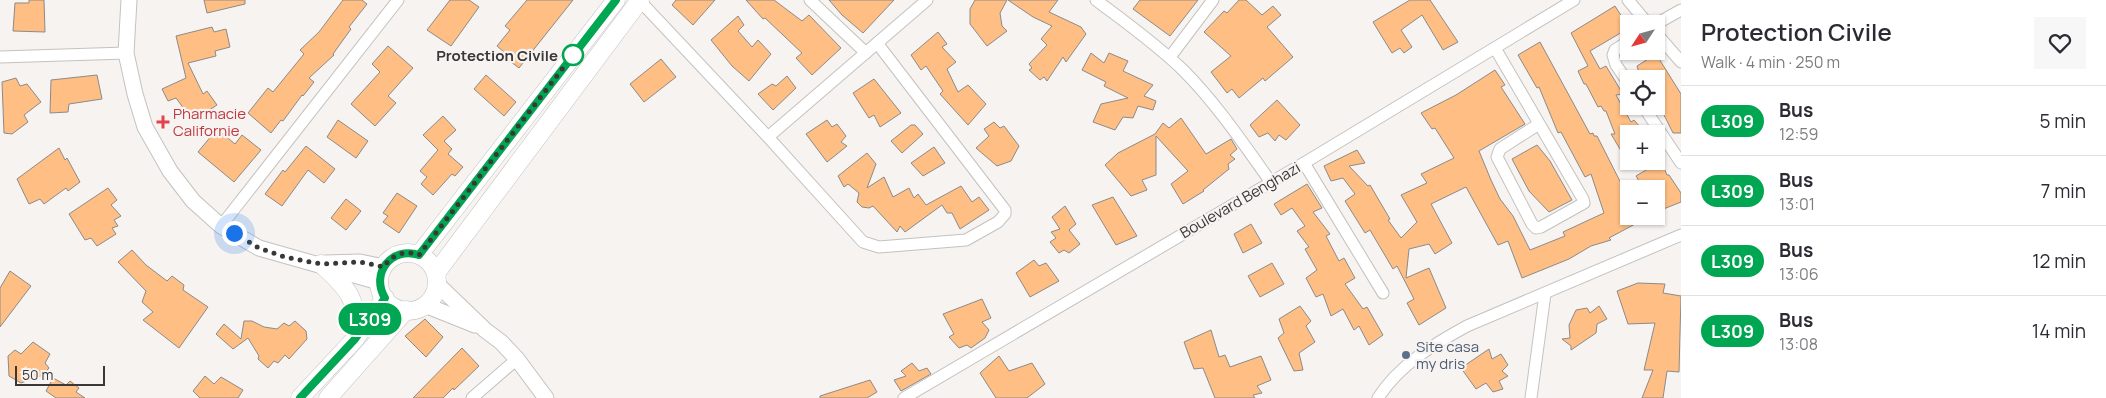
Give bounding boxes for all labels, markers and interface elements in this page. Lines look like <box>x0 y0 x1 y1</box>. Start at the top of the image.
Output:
north arrow <box>1620 15 1665 60</box>
map controls <box>1620 15 1665 225</box>
text: Protection Civile <box>1701 15 1892 48</box>
button: heart <box>2034 17 2086 69</box>
marker: Protection Civile <box>562 44 584 66</box>
place label: Protection Civile <box>436 45 558 66</box>
text: Walk · 4 min · 250 m <box>1701 51 1840 73</box>
button: locate <box>1620 70 1665 115</box>
text: Bus <box>1779 97 1813 123</box>
place label: Pharmacie Californie <box>173 103 246 141</box>
text: 5 min <box>2039 108 2086 134</box>
text: L309 <box>1711 109 1754 133</box>
marker: Pharmacie Californie <box>157 116 169 128</box>
text: 12:59 <box>1779 123 1818 145</box>
button: + <box>1620 125 1665 170</box>
street label: Boulevard Benghazi <box>1176 157 1304 243</box>
text: Bus <box>1779 167 1813 193</box>
text: 7 min <box>2041 178 2086 204</box>
text: L309 <box>1711 179 1754 203</box>
button: − <box>1620 180 1665 225</box>
text: 13:01 <box>1779 193 1815 215</box>
your location <box>222 221 247 246</box>
text: Bus <box>1779 237 1813 263</box>
text: 12 min <box>2032 248 2086 274</box>
text: L309 <box>1711 249 1754 273</box>
text: 13:06 <box>1779 263 1819 285</box>
line badge: L309 <box>335 303 405 335</box>
text: L309 <box>348 307 392 331</box>
text: Bus <box>1779 307 1813 333</box>
text: 14 min <box>2032 318 2086 344</box>
text: L309 <box>1711 319 1754 343</box>
text: 13:08 <box>1779 333 1818 355</box>
place label: Site casa my dris <box>1416 336 1479 374</box>
marker: Site casa my dris <box>1400 349 1412 361</box>
scale bar <box>15 363 105 386</box>
text: 50 m <box>22 365 53 384</box>

